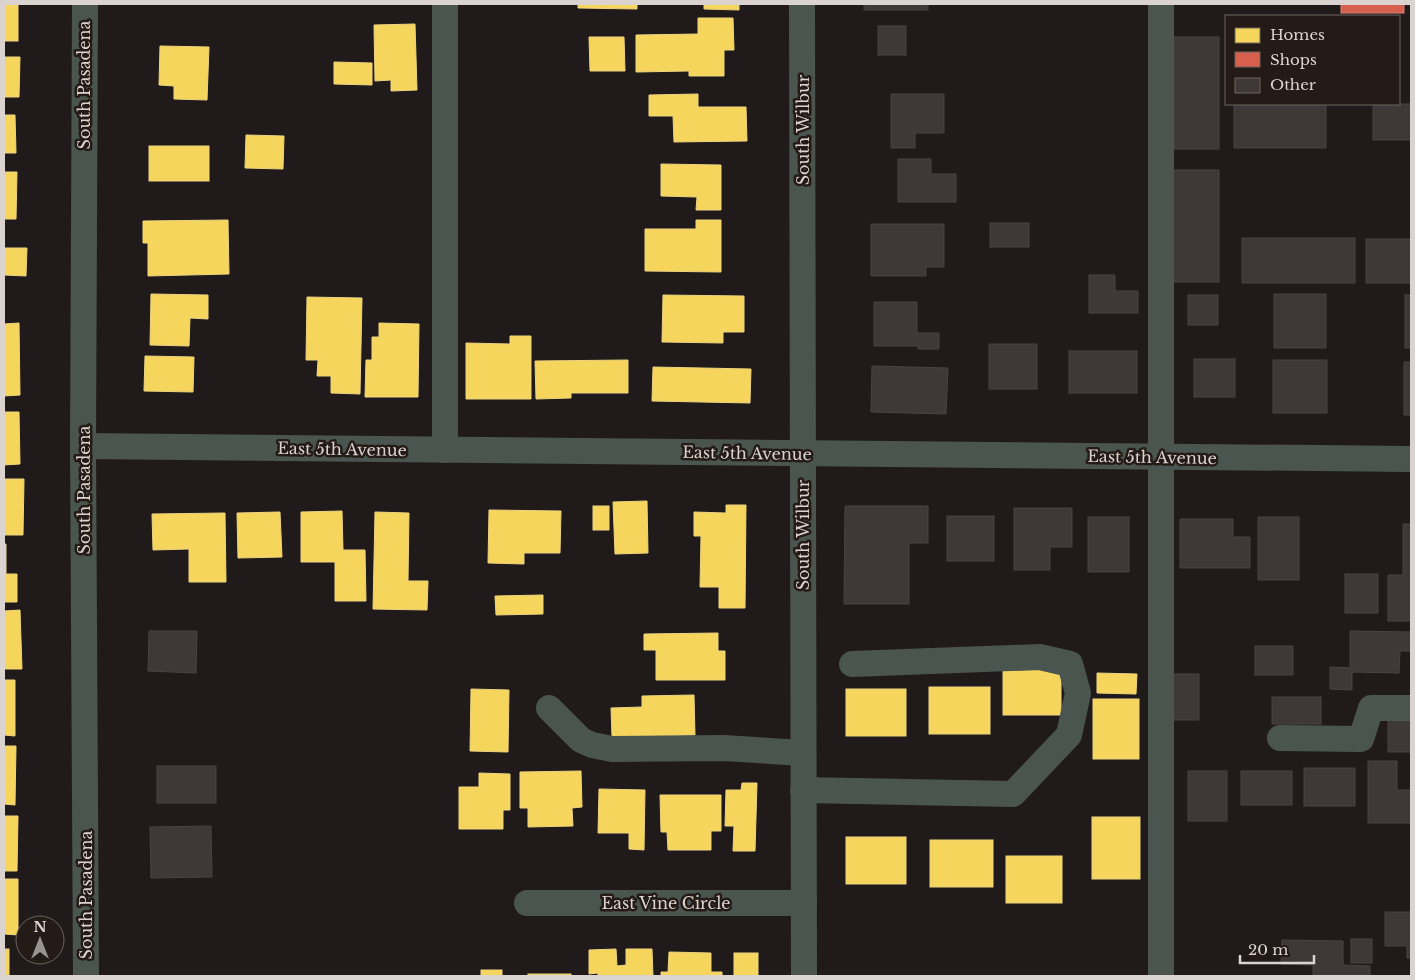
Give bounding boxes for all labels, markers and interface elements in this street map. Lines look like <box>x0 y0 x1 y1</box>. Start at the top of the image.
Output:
legend <box>1225 15 1400 105</box>
street label: South Pasadena <box>74 20 94 149</box>
text: Homes <box>1270 25 1325 44</box>
text: Shops <box>1270 50 1317 69</box>
street label: South Wilbur <box>793 74 813 185</box>
text: Other <box>1270 75 1317 94</box>
street label: South Pasadena <box>74 425 94 554</box>
street label: East 5th Avenue <box>277 438 407 460</box>
street label: East 5th Avenue <box>682 442 812 464</box>
street label: East 5th Avenue <box>1087 446 1217 468</box>
street label: South Wilbur <box>793 479 813 590</box>
street label: South Pasadena <box>76 830 96 959</box>
street label: East Vine Circle <box>601 893 731 913</box>
north arrow <box>15 915 65 965</box>
text: N <box>33 918 47 936</box>
scale bar <box>1240 932 1314 964</box>
text: 20 m <box>1248 940 1288 959</box>

